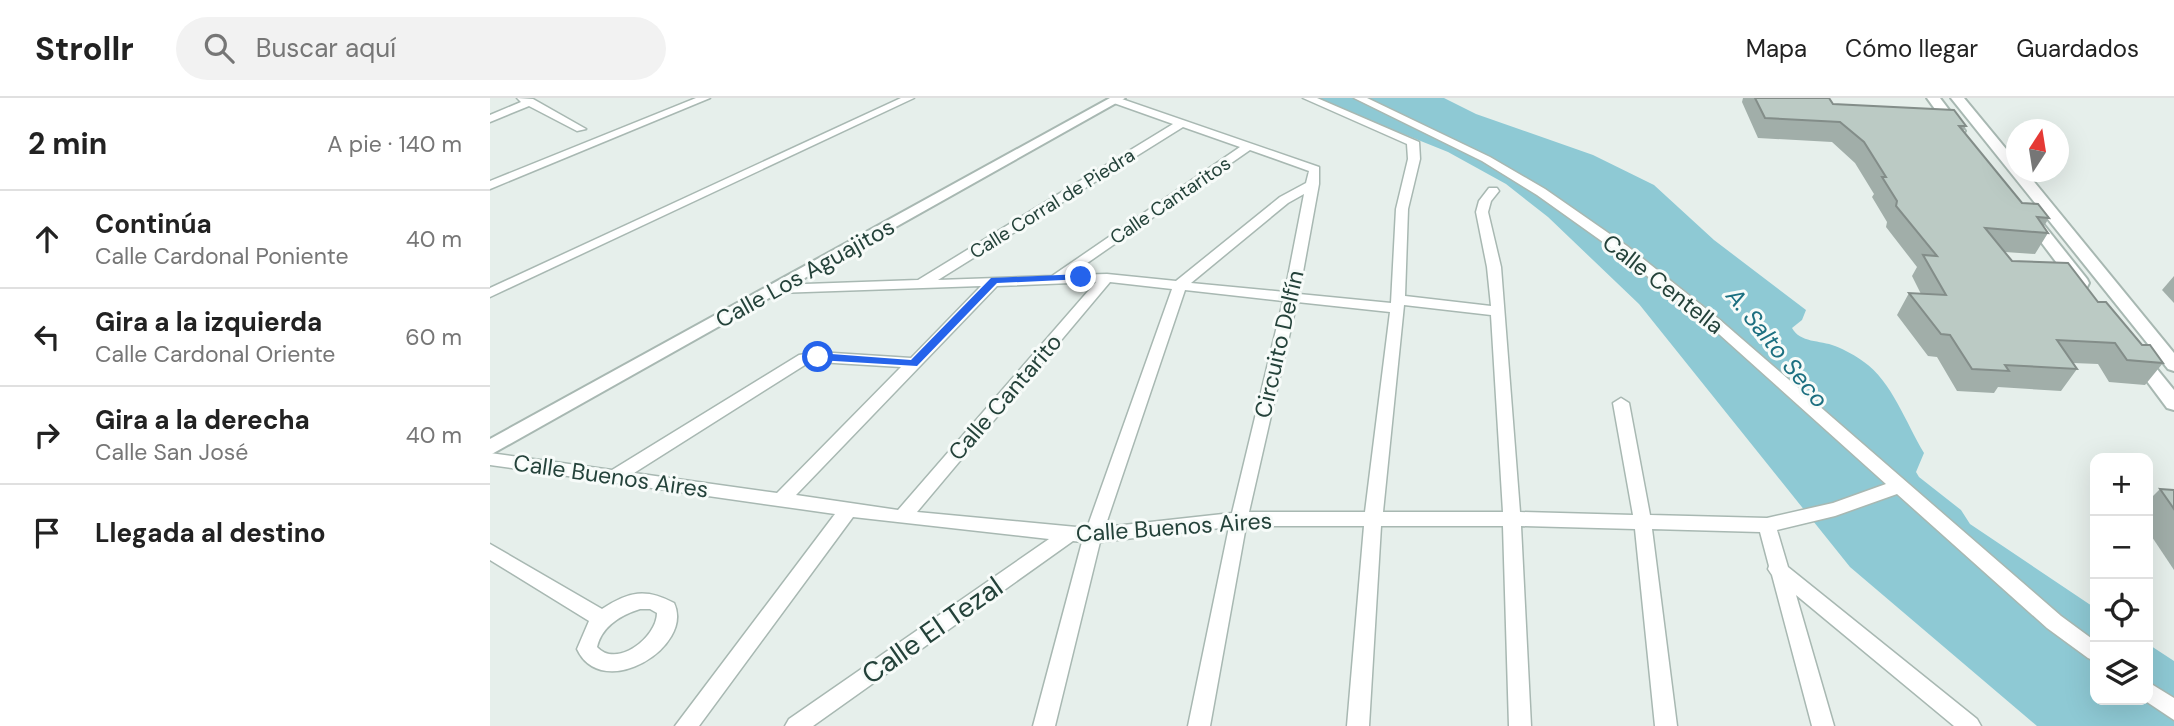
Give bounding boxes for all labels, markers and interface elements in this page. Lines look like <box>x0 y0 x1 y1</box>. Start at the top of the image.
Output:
search box <box>176 17 666 80</box>
text: Strollr <box>35 27 134 70</box>
icon: search <box>200 29 238 67</box>
text: Buscar aquí <box>256 31 396 65</box>
text: Mapa <box>1746 33 1807 64</box>
text: Cómo llegar <box>1845 33 1978 64</box>
text: Guardados <box>2016 33 2139 64</box>
north arrow <box>2006 119 2069 182</box>
text: 2 min <box>28 124 107 163</box>
text: A pie · 140 m <box>327 129 462 159</box>
street label: Calle Corral de Piedra <box>965 142 1140 264</box>
street label: Calle Cantaritos <box>1105 151 1236 250</box>
text: Continúa <box>95 207 212 241</box>
street label: Calle Los Aguajitos <box>710 211 900 335</box>
icon: ahead <box>28 220 66 258</box>
text: 40 m <box>406 224 462 254</box>
street label: Calle Centella <box>1596 227 1730 341</box>
text: Calle Cardonal Poniente <box>95 241 349 271</box>
route end <box>1065 261 1096 292</box>
street label: Circuito Delfín <box>1247 267 1311 421</box>
water label: A. Salto Seco <box>1719 280 1835 414</box>
text: Gira a la izquierda <box>95 305 322 339</box>
icon: left <box>28 318 66 356</box>
text: 60 m <box>405 322 462 352</box>
street label: Calle Cantarito <box>942 327 1068 467</box>
text: Calle Cardonal Oriente <box>95 339 335 369</box>
route start <box>802 341 833 372</box>
text: Gira a la derecha <box>95 403 310 437</box>
icon: right <box>28 416 66 454</box>
text: 40 m <box>406 420 462 450</box>
text: Calle San José <box>95 437 248 467</box>
street label: Calle Buenos Aires <box>512 447 710 505</box>
map controls <box>2090 453 2153 705</box>
button: + <box>2090 453 2153 516</box>
street label: Calle Buenos Aires <box>1075 505 1273 549</box>
icon: arrive <box>28 514 66 552</box>
text: Llegada al destino <box>95 516 326 550</box>
button: − <box>2090 516 2153 579</box>
street label: Calle El Tezal <box>854 568 1010 693</box>
button: locate <box>2090 579 2153 642</box>
button: layers <box>2090 642 2153 705</box>

